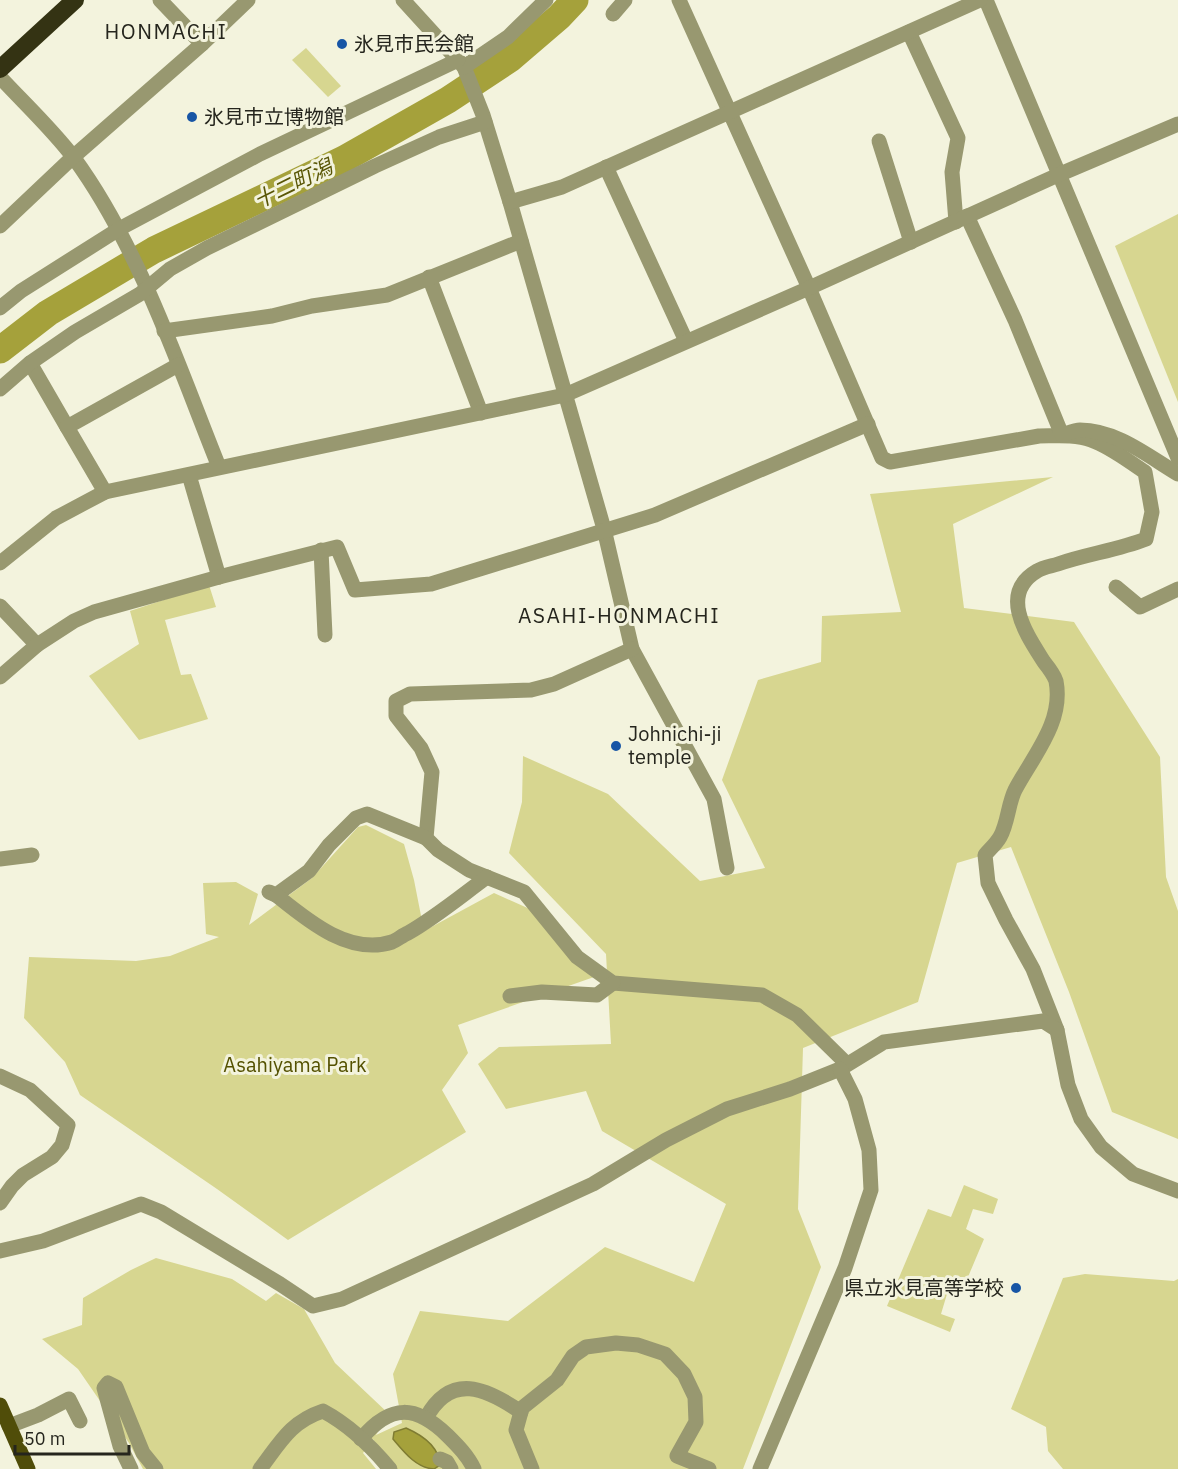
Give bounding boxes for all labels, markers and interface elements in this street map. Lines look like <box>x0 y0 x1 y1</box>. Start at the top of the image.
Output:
district label: HONMACHI <box>104 17 228 45</box>
place label: 氷見市民会館 <box>354 30 474 57</box>
marker: 氷見市民会館 <box>335 37 349 51</box>
place label: 氷見市立博物館 <box>204 103 344 130</box>
marker: 氷見市立博物館 <box>185 110 199 124</box>
water label: 十二町潟 <box>249 151 339 214</box>
district label: ASAHI-HONMACHI <box>518 601 720 629</box>
place label: Johnichi-ji temple <box>628 720 722 770</box>
marker: Johnichi-ji temple <box>609 739 623 753</box>
park label: Asahiyama Park <box>223 1051 367 1078</box>
place label: 県立氷見高等学校 <box>844 1274 1004 1301</box>
marker: 県立氷見高等学校 <box>1009 1281 1023 1295</box>
scale bar <box>15 1418 129 1456</box>
text: 50 m <box>24 1427 66 1450</box>

